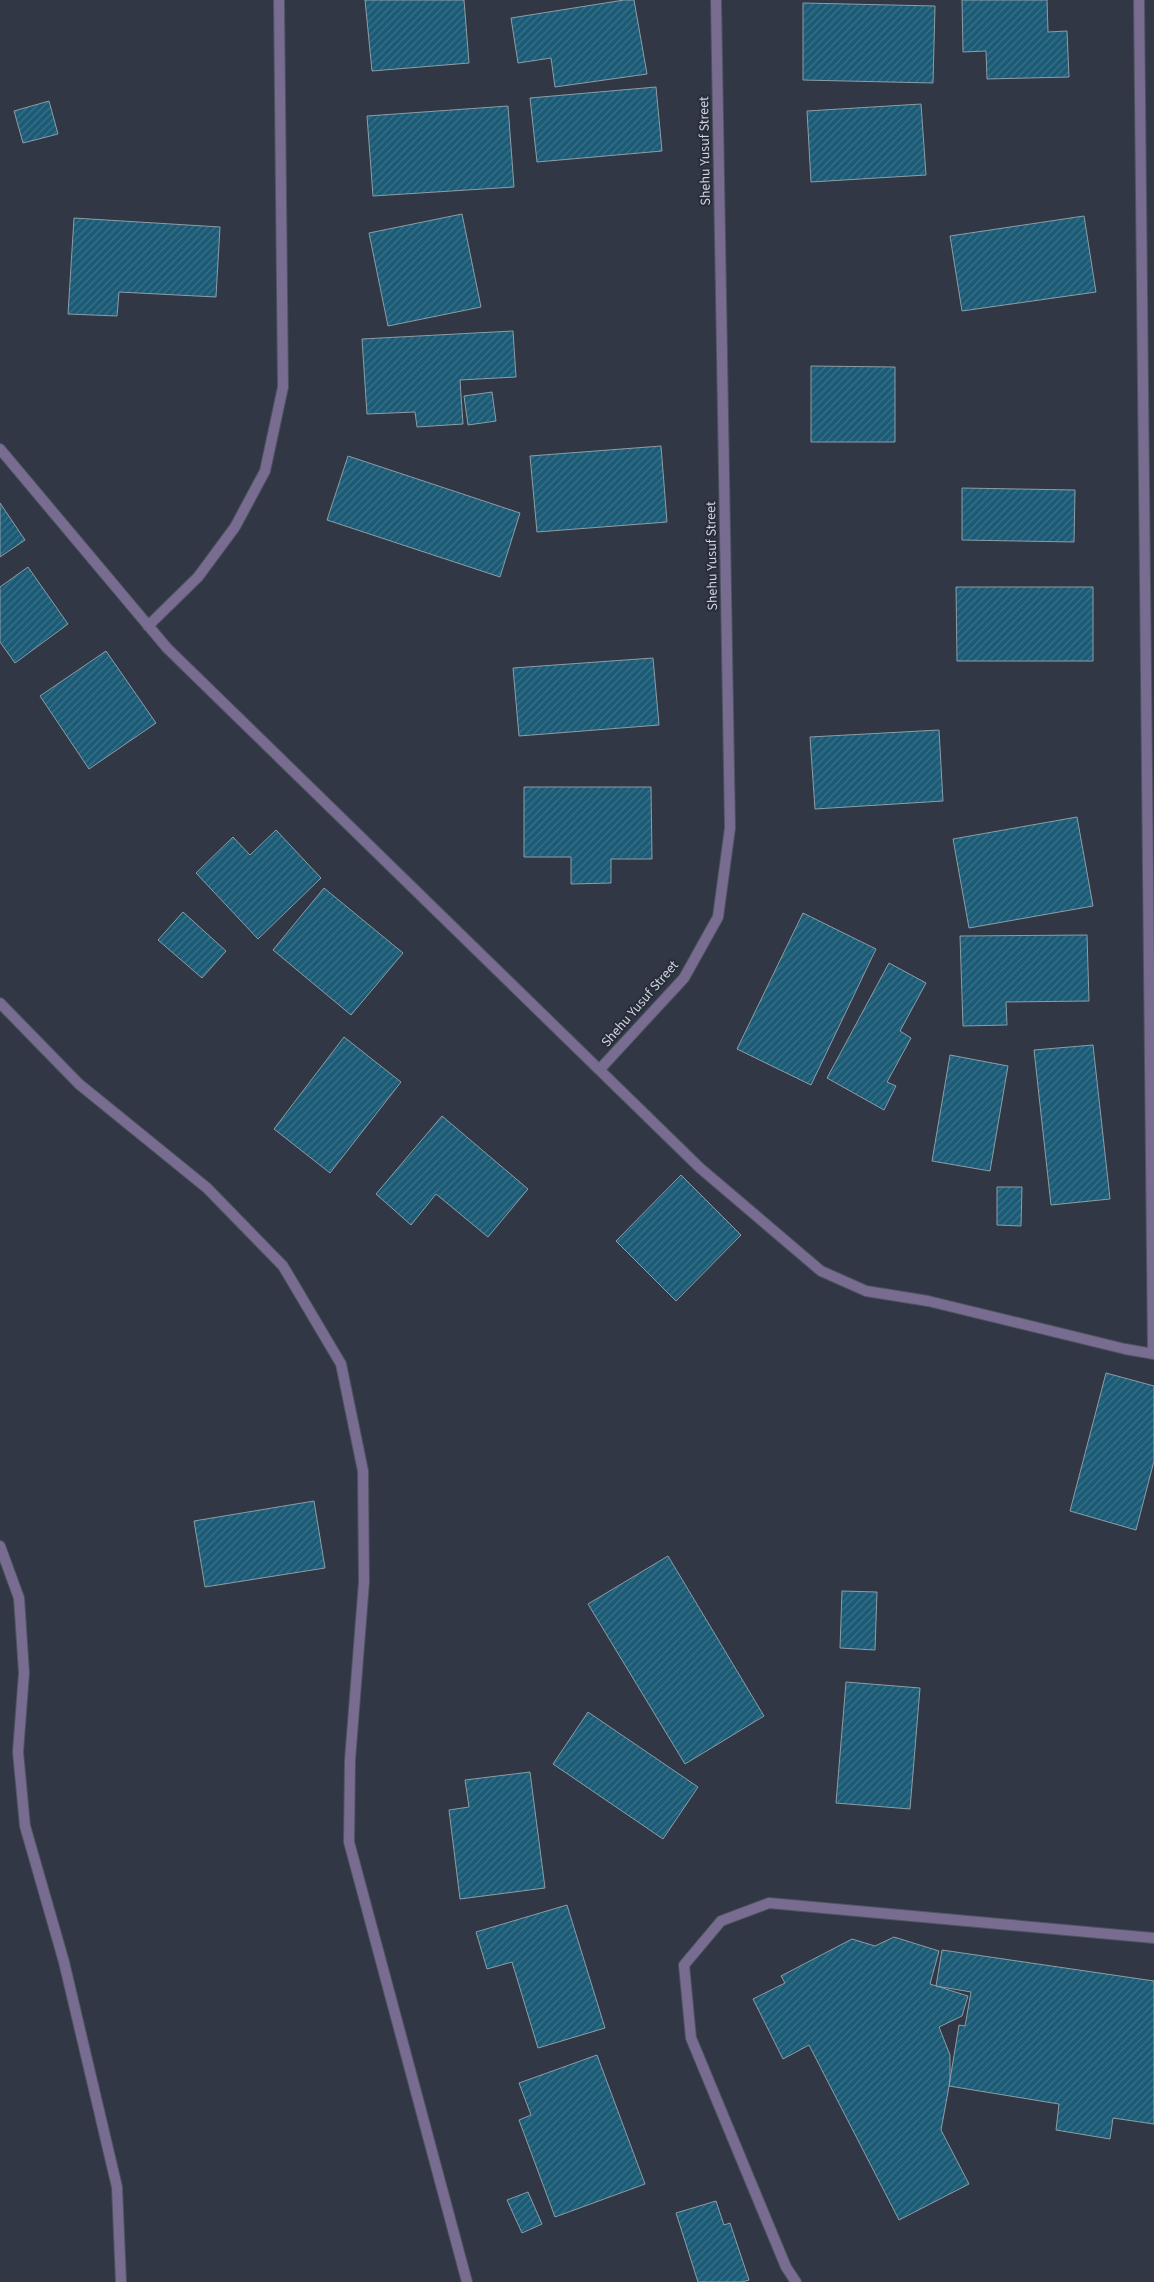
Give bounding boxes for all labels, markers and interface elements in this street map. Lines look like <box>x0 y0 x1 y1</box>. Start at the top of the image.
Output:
street label: Shehu Yusuf Street <box>694 96 716 206</box>
street label: Shehu Yusuf Street <box>701 501 723 611</box>
street label: Shehu Yusuf Street <box>597 956 684 1052</box>

